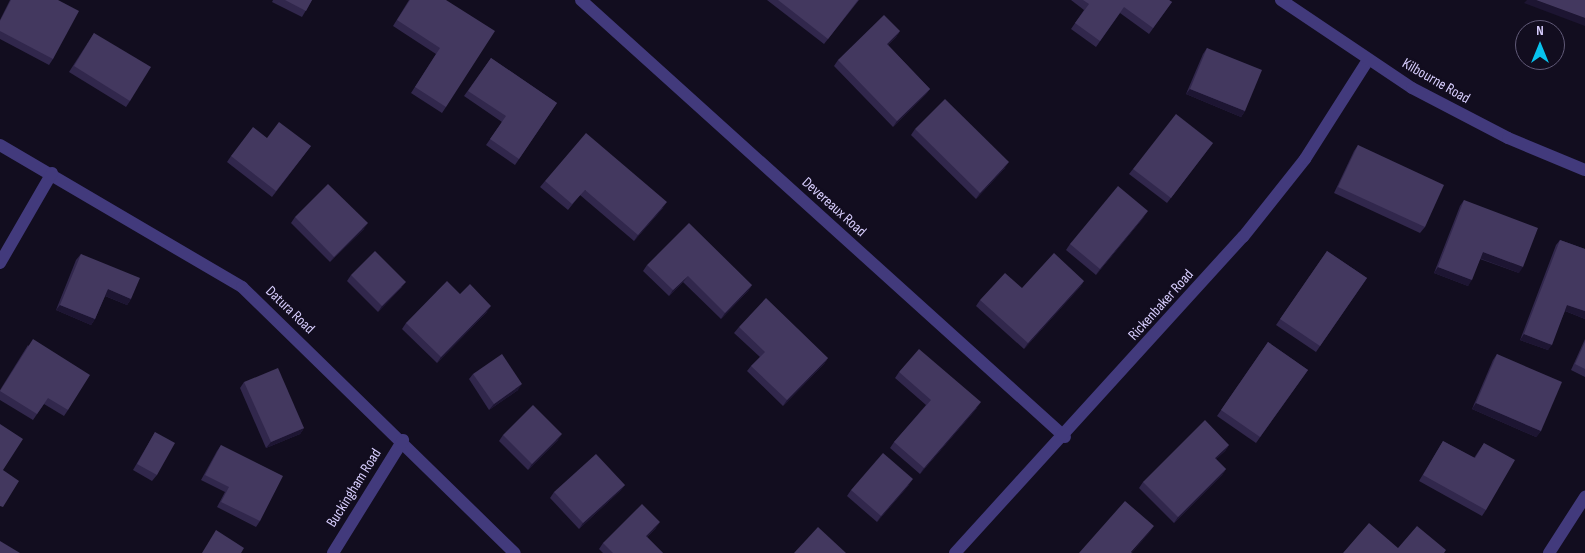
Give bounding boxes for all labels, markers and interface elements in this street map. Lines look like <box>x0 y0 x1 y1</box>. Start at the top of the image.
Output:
north arrow <box>1515 20 1565 70</box>
text: N <box>1536 22 1544 39</box>
street label: Kilbourne Road <box>1399 54 1473 108</box>
street label: Devereaux Road <box>798 173 870 241</box>
street label: Rickenbaker Road <box>1125 266 1197 344</box>
street label: Datura Road <box>262 282 318 338</box>
street label: Buckingham Road <box>323 445 385 531</box>

